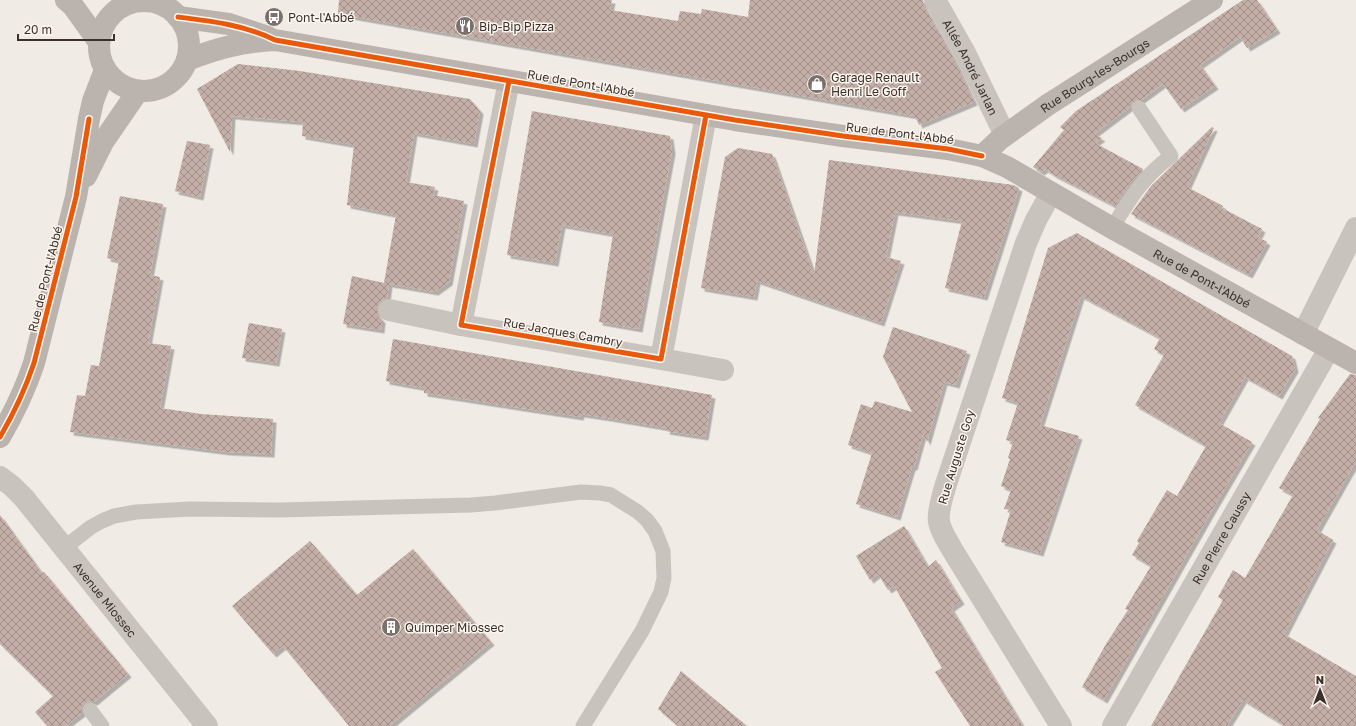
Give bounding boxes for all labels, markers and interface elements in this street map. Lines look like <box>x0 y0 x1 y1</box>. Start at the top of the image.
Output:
bus stop icon: Pont-l'Abbé <box>263 6 285 28</box>
place label: Pont-l'Abbé <box>288 10 354 25</box>
restaurant icon: Bip-Bip Pizza <box>454 15 476 37</box>
scale bar <box>18 16 114 42</box>
street label: Allée André Jarlan <box>940 16 1002 117</box>
place label: Bip-Bip Pizza <box>479 19 554 34</box>
text: 20 m <box>24 22 52 37</box>
street label: Rue Bourg-les-Bourgs <box>1037 35 1152 116</box>
street label: Rue de Pont-l'Abbé <box>526 66 636 100</box>
place label: Garage Renault Henri Le Goff <box>831 70 920 99</box>
shop icon: Garage Renault Henri Le Goff <box>806 73 828 95</box>
street label: Rue de Pont-l'Abbé <box>845 119 955 147</box>
street label: Rue de Pont-l'Abbé <box>25 224 65 334</box>
street label: Rue de Pont-l'Abbé <box>1151 245 1253 311</box>
street label: Rue Jacques Cambry <box>502 314 624 350</box>
street label: Rue Auguste Goy <box>934 408 978 506</box>
street label: Rue Pierre Caussy <box>1188 489 1253 587</box>
street label: Avenue Miossec <box>71 559 140 640</box>
building icon: Quimper Miossec <box>380 616 402 638</box>
place label: Quimper Miossec <box>405 620 504 635</box>
north arrow <box>1300 670 1340 710</box>
text: N <box>1316 673 1324 686</box>

